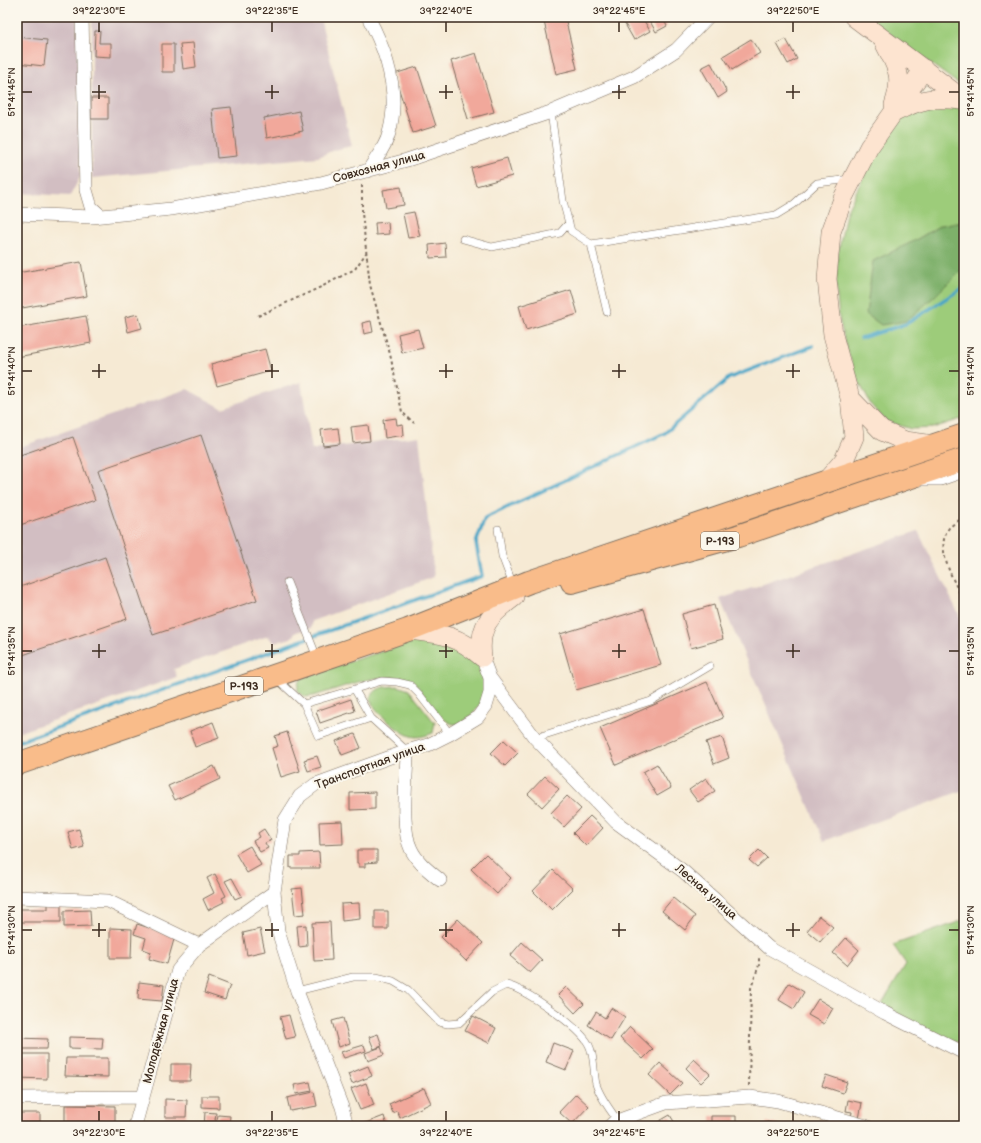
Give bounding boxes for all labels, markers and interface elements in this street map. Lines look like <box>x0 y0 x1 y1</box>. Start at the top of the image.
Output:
text: 39°22'30"E <box>73 5 126 17</box>
text: 39°22'35"E <box>246 5 299 17</box>
text: 39°22'40"E <box>420 5 473 17</box>
text: 39°22'45"E <box>593 5 646 17</box>
text: 39°22'50"E <box>767 5 820 17</box>
text: 51°41'45"N <box>6 67 18 117</box>
text: 51°41'45"N <box>965 67 977 117</box>
street label: Совхозная улица <box>331 147 427 187</box>
text: 51°41'40"N <box>6 346 18 396</box>
text: 51°41'40"N <box>965 346 977 396</box>
road number: Р-193 <box>701 532 739 550</box>
text: 51°41'35"N <box>6 626 18 676</box>
text: 51°41'35"N <box>965 626 977 676</box>
road number: Р-193 <box>225 677 263 695</box>
street label: Транспортная улица <box>313 739 427 793</box>
street label: Лесная улица <box>671 860 740 923</box>
text: 51°41'30"N <box>6 905 18 955</box>
text: 51°41'30"N <box>965 905 977 955</box>
street label: Молодёжная улица <box>140 977 182 1085</box>
text: 39°22'30"E <box>73 1127 126 1139</box>
text: 39°22'35"E <box>246 1127 299 1139</box>
text: 39°22'40"E <box>420 1127 473 1139</box>
text: 39°22'45"E <box>593 1127 646 1139</box>
text: 39°22'50"E <box>767 1127 820 1139</box>

